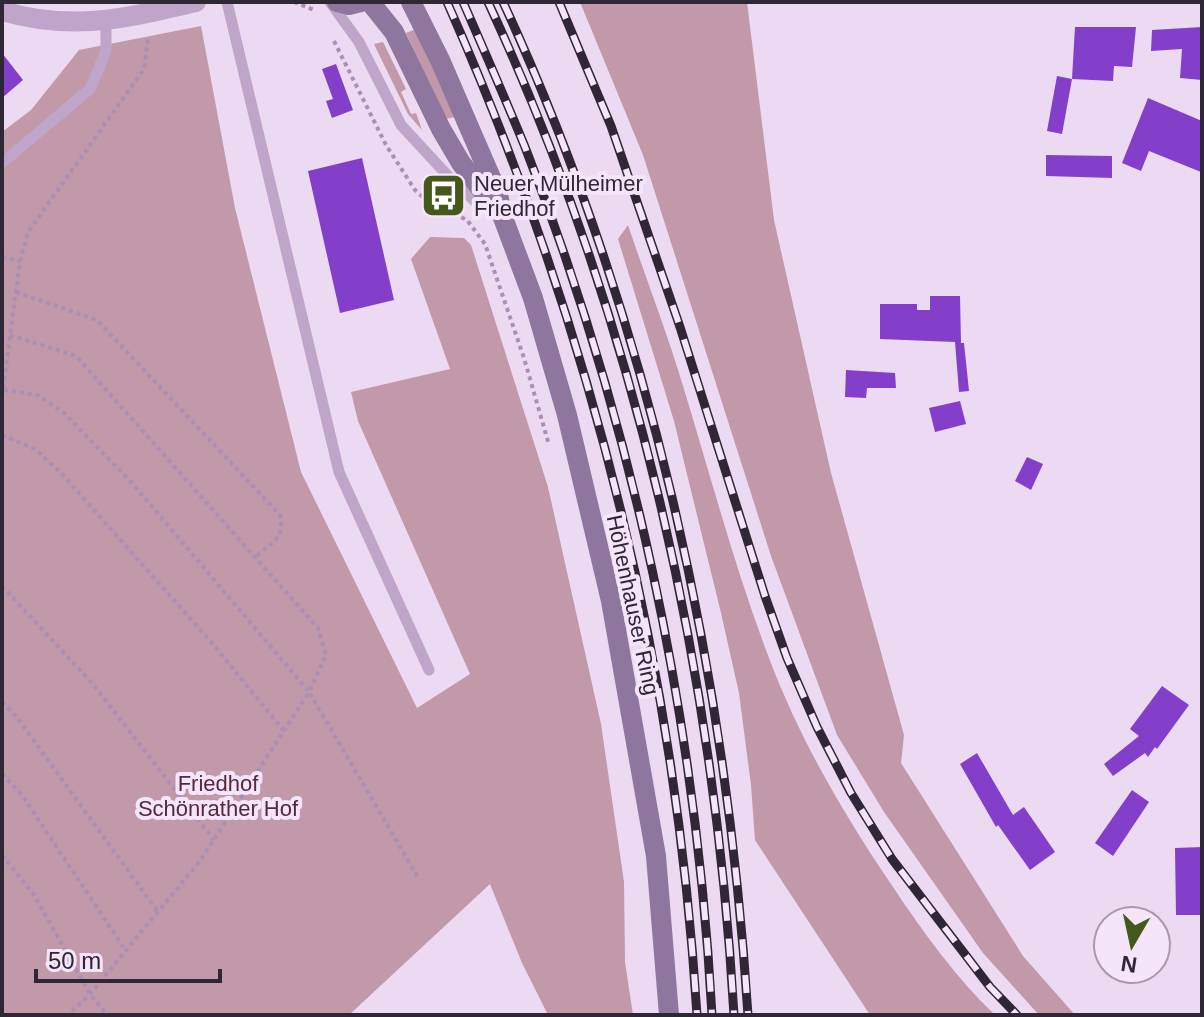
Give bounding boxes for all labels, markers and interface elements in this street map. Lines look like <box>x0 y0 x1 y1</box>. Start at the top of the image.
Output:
place label: Neuer Mülheimer Friedhof <box>474 171 643 221</box>
bus stop icon: Neuer Mülheimer Friedhof <box>419 172 467 220</box>
street label: Höhenhauser Ring <box>602 513 664 697</box>
park label: Friedhof Schönrather Hof <box>138 771 299 821</box>
north arrow <box>1092 905 1172 985</box>
scale bar <box>36 933 220 983</box>
text: 50 m <box>48 947 101 974</box>
text: N <box>1119 951 1139 978</box>

